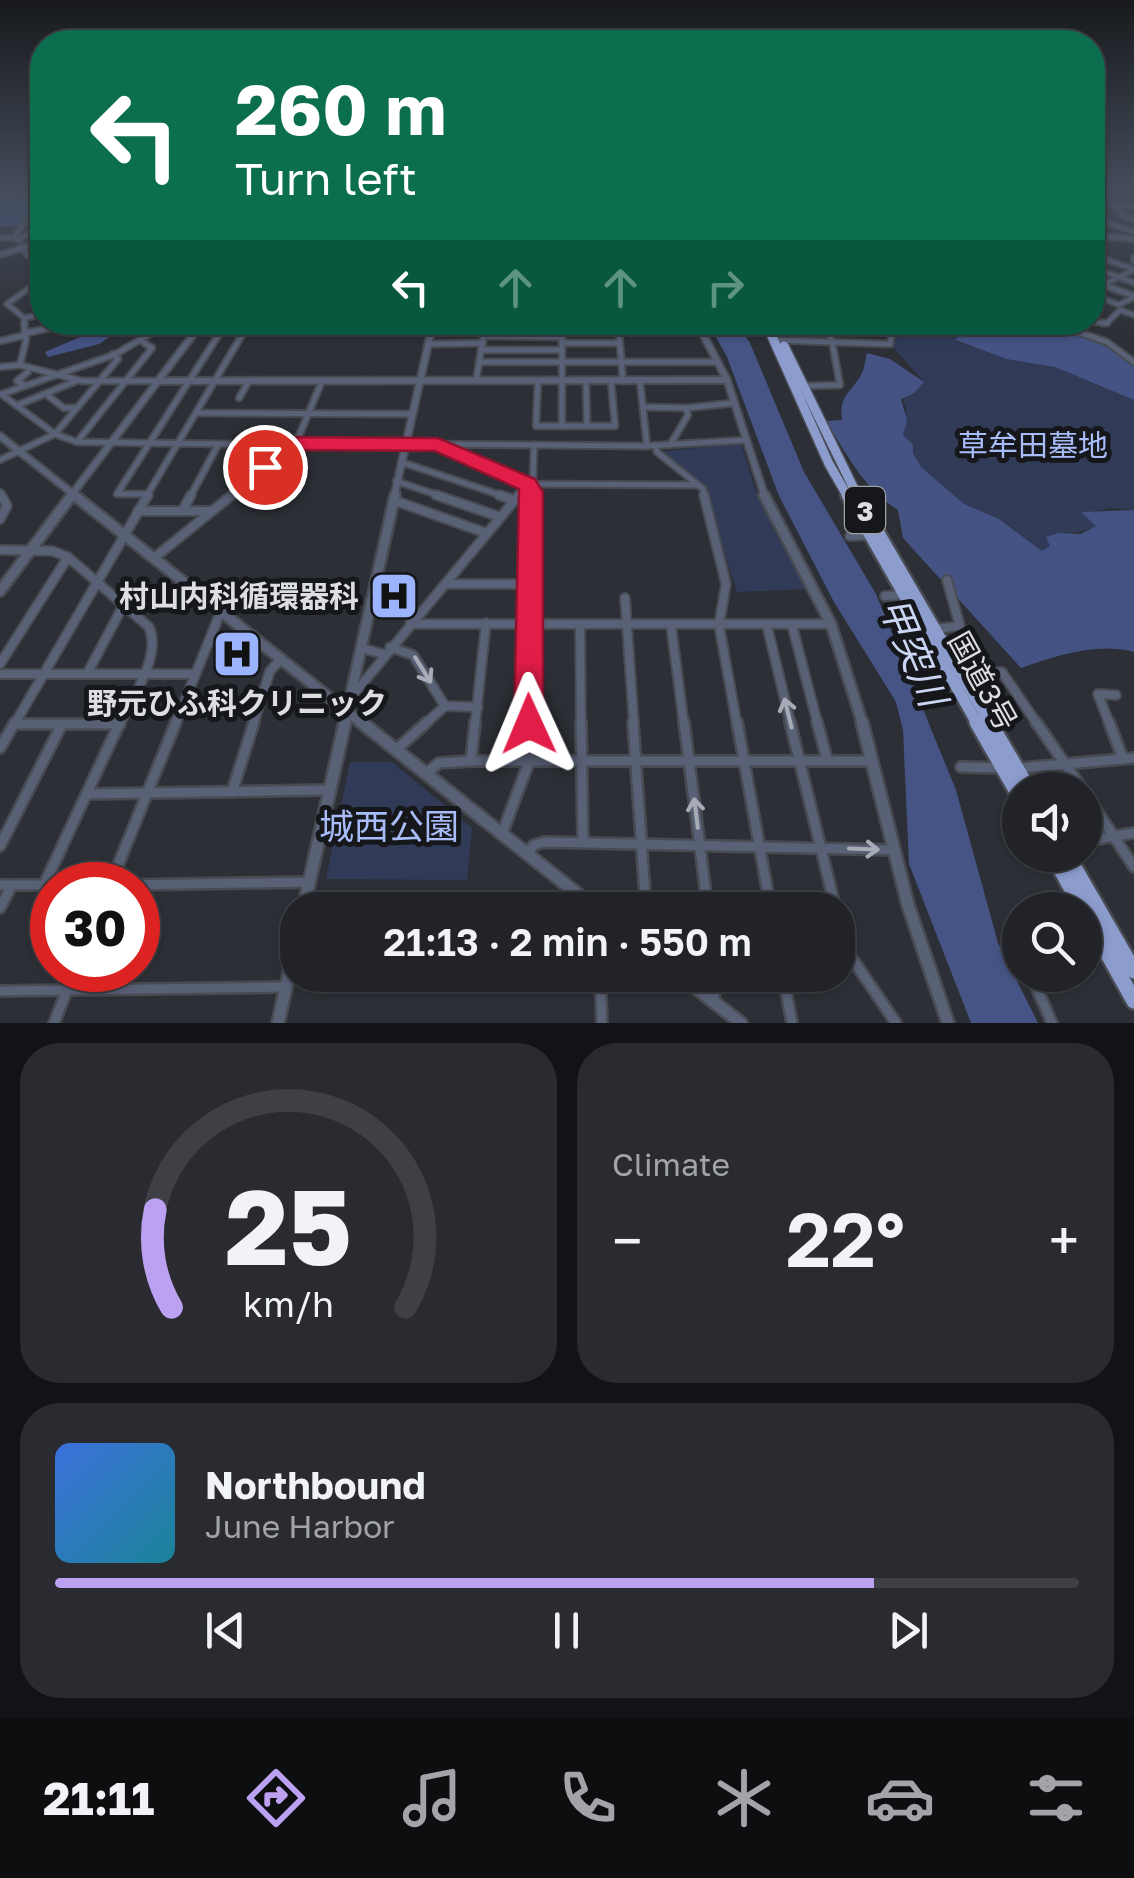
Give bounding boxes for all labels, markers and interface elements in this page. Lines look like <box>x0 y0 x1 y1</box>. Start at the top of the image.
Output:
text: 260 m <box>235 66 446 150</box>
icon: left <box>70 70 200 200</box>
text: Turn left <box>235 151 417 205</box>
icon: left <box>383 260 438 315</box>
icon: ahead <box>488 260 543 315</box>
icon: ahead <box>593 260 648 315</box>
icon: right <box>698 260 753 315</box>
pin <box>223 425 308 510</box>
park label: 草牟田墓地 <box>958 427 1108 463</box>
icon: arrive <box>238 440 293 495</box>
road number: 3 <box>845 487 885 533</box>
hospital icon: 村山内科循環器科 <box>368 570 420 622</box>
place label: 村山内科循環器科 <box>119 578 359 614</box>
water label: 甲突川 <box>871 590 959 716</box>
street label: 国道3号 <box>941 625 1025 737</box>
hospital icon: 野元ひふ科クリニック <box>211 628 263 680</box>
one-way arrow <box>412 655 433 684</box>
position arrow <box>477 672 581 776</box>
place label: 野元ひふ科クリニック <box>87 685 387 721</box>
one-way arrow <box>778 698 797 729</box>
map controls <box>1002 772 1102 992</box>
button: sound <box>1002 772 1102 872</box>
one-way arrow <box>686 798 705 830</box>
park label: 城西公園 <box>319 805 459 847</box>
one-way arrow <box>847 840 879 859</box>
speed limit sign: 30 <box>30 862 160 992</box>
button: search <box>1002 892 1102 992</box>
text: 21:13 · 2 min · 550 m <box>383 919 752 964</box>
text: Climate <box>612 1145 730 1183</box>
text: 25 <box>225 1163 352 1288</box>
text: 22° <box>786 1193 905 1284</box>
text: − <box>612 1207 642 1273</box>
text: + <box>1049 1207 1079 1273</box>
text: km/h <box>243 1282 334 1325</box>
text: Northbound <box>205 1462 426 1507</box>
text: June Harbor <box>205 1507 395 1545</box>
icon: previous <box>198 1603 253 1658</box>
icon: pause <box>539 1603 594 1658</box>
icon: next <box>881 1603 936 1658</box>
icon: directions <box>241 1763 311 1833</box>
icon: music <box>397 1763 467 1833</box>
icon: phone <box>553 1763 623 1833</box>
icon: climate <box>709 1763 779 1833</box>
icon: car <box>865 1763 935 1833</box>
icon: filters <box>1021 1763 1091 1833</box>
text: 21:11 <box>43 1771 154 1825</box>

